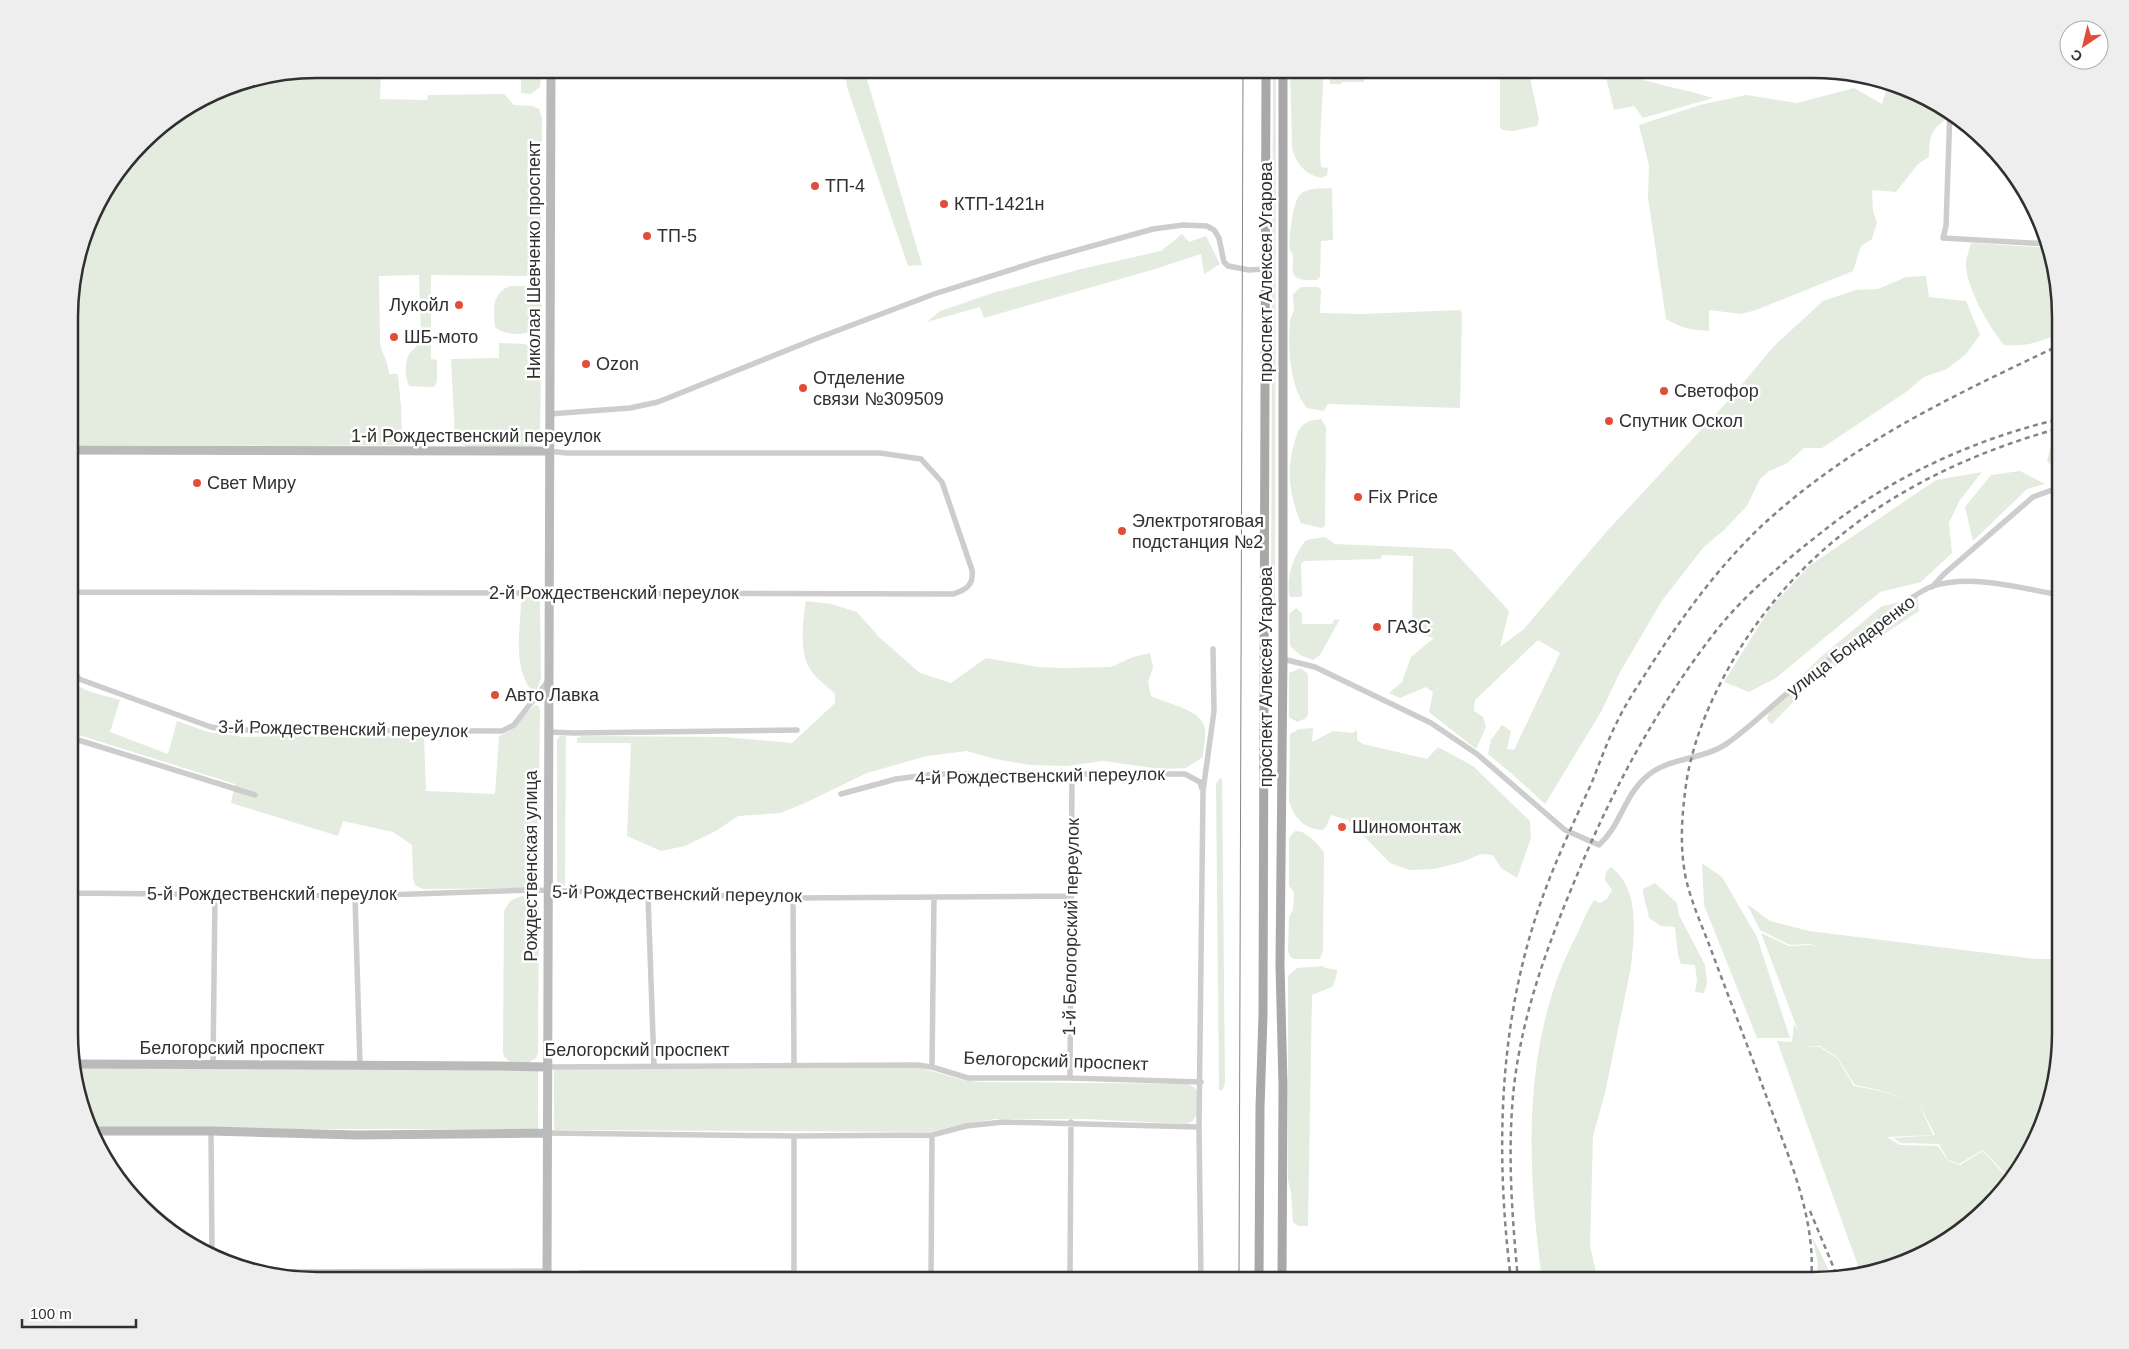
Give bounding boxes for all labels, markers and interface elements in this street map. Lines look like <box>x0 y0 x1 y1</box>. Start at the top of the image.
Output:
north arrow <box>2059 20 2109 70</box>
text: С <box>2068 46 2085 65</box>
street label: Николая Шевченко проспект <box>524 141 544 379</box>
street label: проспект Алексея Угарова <box>1256 161 1276 382</box>
place label: ТП-4 <box>825 176 865 196</box>
marker: ТП-4 <box>809 180 821 192</box>
place label: КТП-1421н <box>954 194 1044 214</box>
marker: КТП-1421н <box>938 198 950 210</box>
place label: ТП-5 <box>657 226 697 246</box>
marker: ТП-5 <box>641 230 653 242</box>
place label: Лукойл <box>389 295 449 315</box>
marker: Лукойл <box>453 299 465 311</box>
place label: ШБ-мото <box>404 327 478 347</box>
marker: ШБ-мото <box>388 331 400 343</box>
place label: Ozon <box>596 354 639 374</box>
marker: Ozon <box>580 358 592 370</box>
place label: Отделение связи №309509 <box>813 368 944 409</box>
place label: Светофор <box>1674 381 1759 401</box>
marker: Отделение связи №309509 <box>797 382 809 394</box>
marker: Светофор <box>1658 385 1670 397</box>
place label: Спутник Оскол <box>1619 411 1743 431</box>
marker: Спутник Оскол <box>1603 415 1615 427</box>
street label: 1-й Рождественский переулок <box>351 426 601 446</box>
place label: Свет Миру <box>207 473 296 493</box>
marker: Свет Миру <box>191 477 203 489</box>
place label: Fix Price <box>1368 487 1438 507</box>
marker: Fix Price <box>1352 491 1364 503</box>
place label: Электротяговая подстанция №2 <box>1132 511 1264 552</box>
marker: Электротяговая подстанция №2 <box>1116 525 1128 537</box>
street label: проспект Алексея Угарова <box>1256 566 1276 787</box>
street label: 2-й Рождественский переулок <box>489 583 739 603</box>
street label: улица Бондаренко <box>1783 591 1919 701</box>
place label: ГАЗС <box>1387 617 1431 637</box>
marker: ГАЗС <box>1371 621 1383 633</box>
place label: Авто Лавка <box>505 685 600 705</box>
marker: Авто Лавка <box>489 689 501 701</box>
street label: 3-й Рождественский переулок <box>218 717 468 741</box>
street label: 4-й Рождественский переулок <box>915 764 1165 788</box>
street label: Рождественская улица <box>521 769 541 962</box>
place label: Шиномонтаж <box>1352 817 1461 837</box>
street label: 1-й Белогорский переулок <box>1059 818 1083 1036</box>
marker: Шиномонтаж <box>1336 821 1348 833</box>
street label: 5-й Рождественский переулок <box>552 882 802 906</box>
street label: 5-й Рождественский переулок <box>147 884 397 904</box>
street label: Белогорский проспект <box>140 1038 324 1058</box>
street label: Белогорский проспект <box>545 1040 729 1060</box>
street label: Белогорский проспект <box>963 1048 1149 1074</box>
scale bar <box>22 1296 136 1328</box>
text: 100 m <box>30 1305 72 1322</box>

